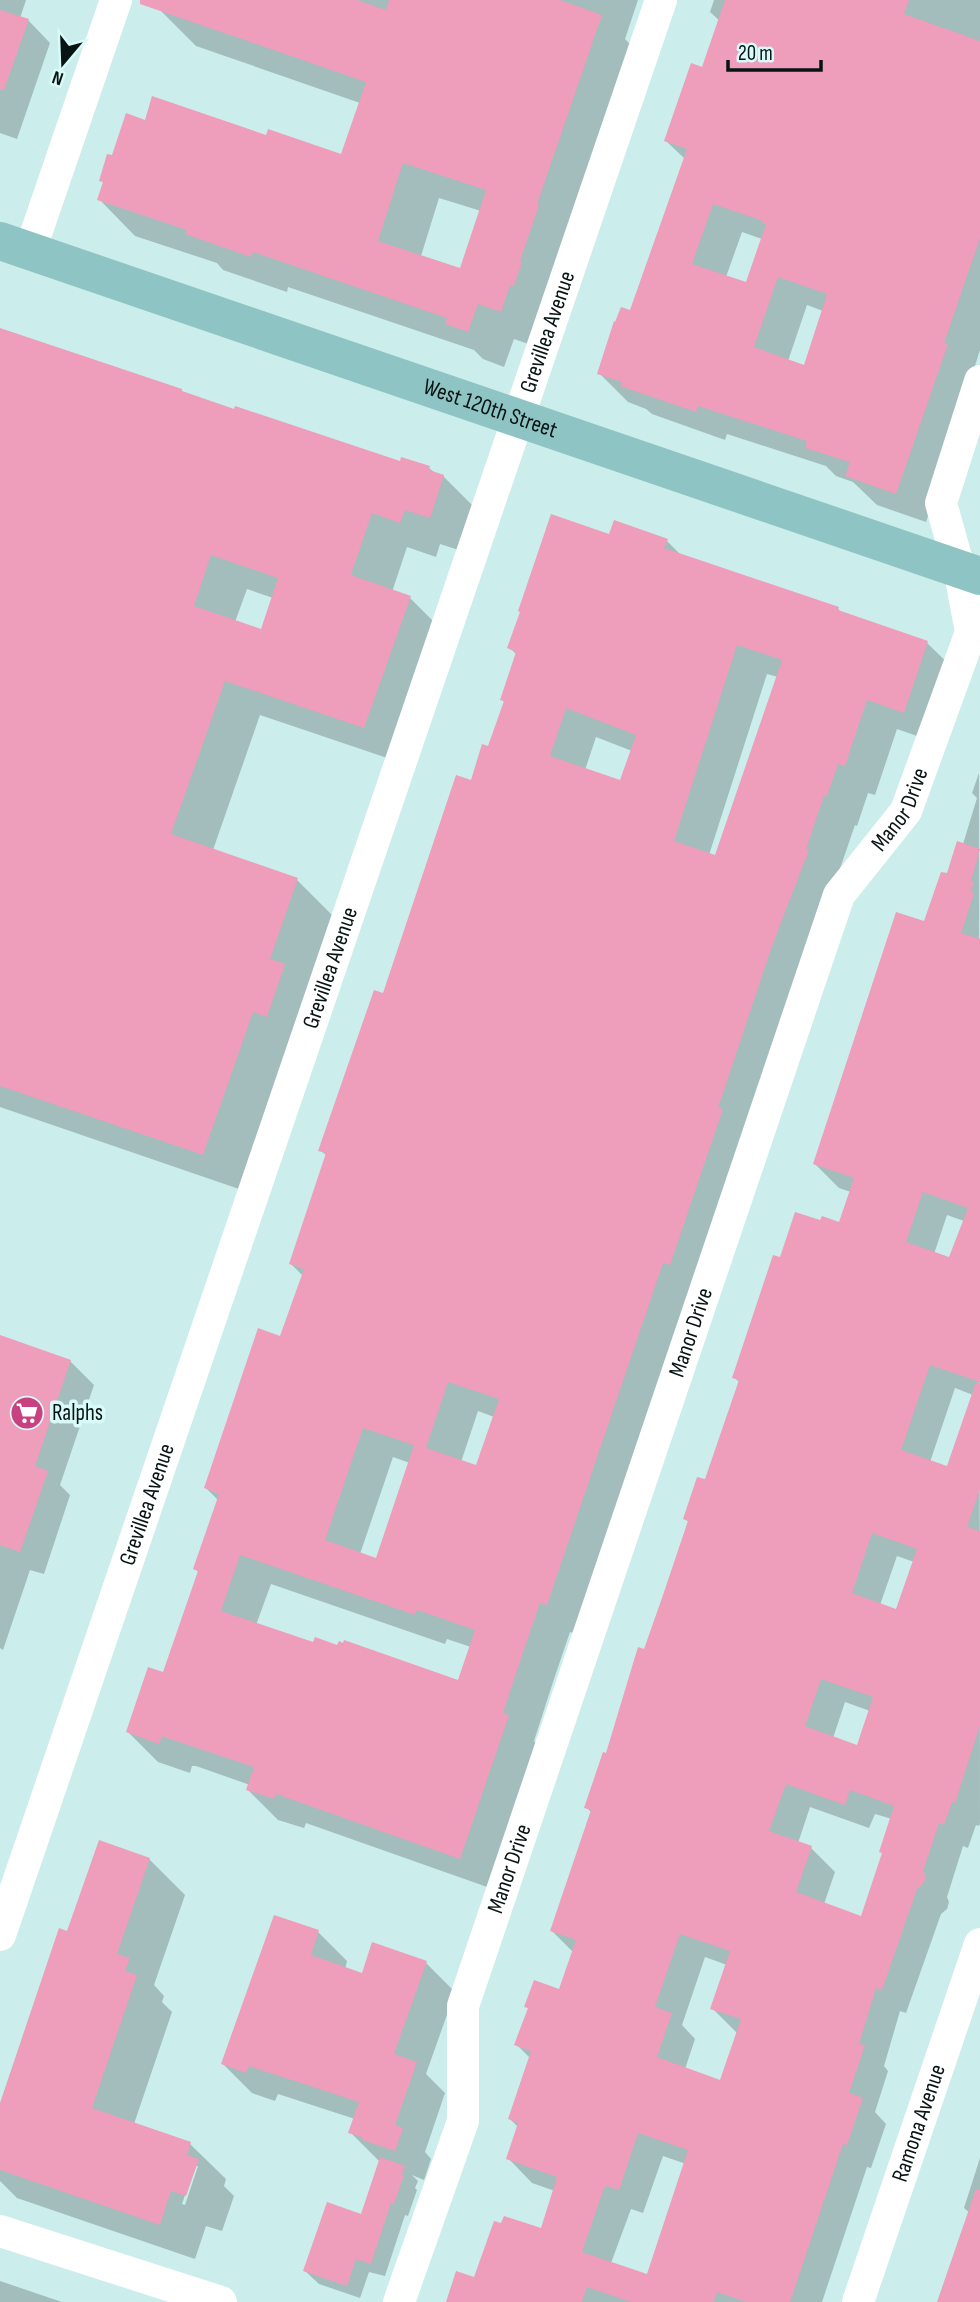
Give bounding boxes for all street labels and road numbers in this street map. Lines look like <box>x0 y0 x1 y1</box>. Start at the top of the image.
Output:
street label: Grevillea Avenue <box>514 267 581 396</box>
street label: West 120th Street <box>419 373 561 444</box>
street label: Manor Drive <box>865 764 934 857</box>
street label: Grevillea Avenue <box>297 903 364 1032</box>
street label: Manor Drive <box>663 1284 719 1381</box>
street label: Grevillea Avenue <box>113 1440 181 1569</box>
street label: Manor Drive <box>481 1820 538 1917</box>
street label: Ramona Avenue <box>886 2061 952 2185</box>

